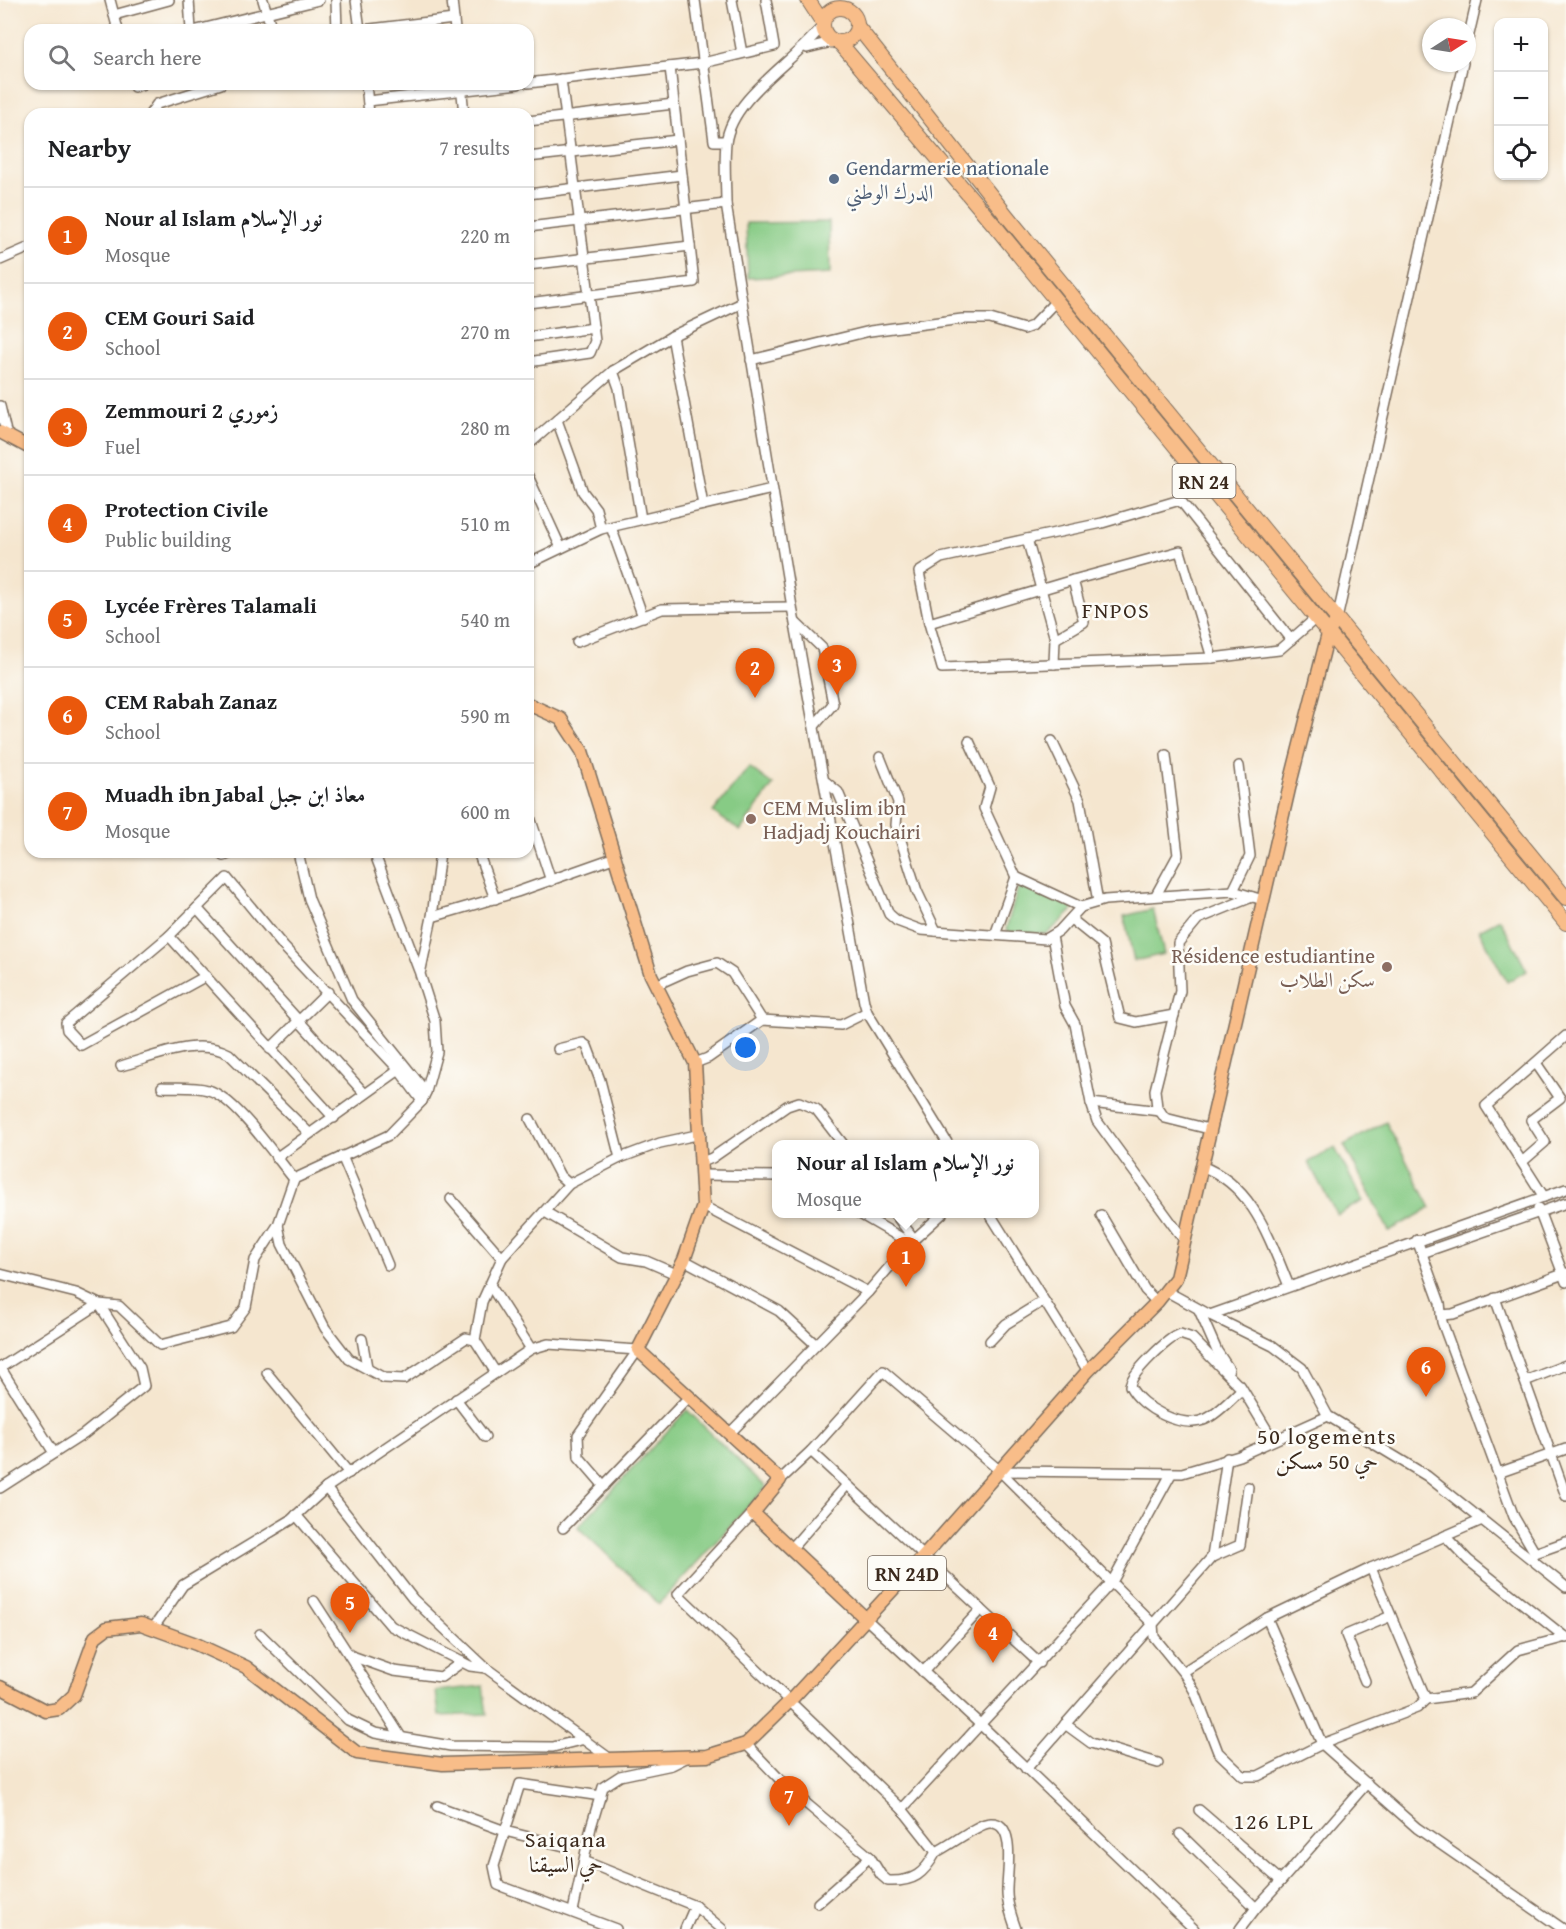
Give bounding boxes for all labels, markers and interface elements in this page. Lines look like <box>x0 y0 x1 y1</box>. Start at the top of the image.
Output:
north arrow <box>1422 18 1476 72</box>
map controls <box>1494 18 1548 180</box>
button: + <box>1494 18 1548 72</box>
search box <box>24 24 534 90</box>
icon: search <box>45 41 78 74</box>
text: Search here <box>93 41 202 73</box>
button: − <box>1494 72 1548 126</box>
button: locate <box>1494 126 1548 180</box>
text: Nearby <box>48 128 131 167</box>
text: 7 results <box>439 133 510 162</box>
place label: Gendarmerie nationale الدرك الوطني <box>846 152 1049 212</box>
marker: Gendarmerie nationale الدرك الوطني <box>827 172 841 186</box>
text: Nour al Islam نور الإسلام <box>105 202 323 234</box>
text: 1 <box>62 221 73 250</box>
text: 220 m <box>460 221 510 250</box>
text: Mosque <box>105 240 170 269</box>
text: CEM Gouri Said <box>105 301 255 333</box>
text: 2 <box>62 317 73 346</box>
text: 270 m <box>460 317 510 346</box>
text: School <box>105 333 161 362</box>
text: Zemmouri 2 زموري <box>105 394 279 426</box>
text: 3 <box>62 413 73 442</box>
text: 280 m <box>460 413 510 442</box>
text: Fuel <box>105 432 141 461</box>
road number: RN 24 <box>1172 464 1236 498</box>
text: Protection Civile <box>105 493 268 525</box>
text: 4 <box>62 509 73 538</box>
text: 510 m <box>460 509 510 538</box>
text: Public building <box>105 525 231 554</box>
text: Lycée Frères Talamali <box>105 589 317 621</box>
district label: FNPOS <box>1082 594 1150 626</box>
text: 5 <box>62 605 73 634</box>
text: 540 m <box>460 605 510 634</box>
text: School <box>105 621 161 650</box>
pin: 3 <box>818 646 856 695</box>
pin: 2 <box>736 648 774 698</box>
text: CEM Rabah Zanaz <box>105 685 277 717</box>
text: 6 <box>62 701 73 730</box>
text: 590 m <box>460 701 510 730</box>
text: School <box>105 717 161 746</box>
text: Muadh ibn Jabal معاذ ابن جبل <box>105 778 365 810</box>
place label: CEM Muslim ibn Hadjadj Kouchairi <box>763 792 921 847</box>
text: 7 <box>62 797 73 826</box>
text: 600 m <box>460 797 510 826</box>
marker: CEM Muslim ibn Hadjadj Kouchairi <box>744 812 758 826</box>
text: Mosque <box>105 816 170 845</box>
place label: Résidence estudiantine سكن الطلاب <box>1171 940 1375 995</box>
marker: Résidence estudiantine سكن الطلاب <box>1380 960 1394 974</box>
your location <box>731 1033 760 1062</box>
popup <box>772 1140 1039 1218</box>
text: Nour al Islam نور الإسلام <box>797 1146 1014 1178</box>
text: Mosque <box>797 1184 862 1213</box>
pin: 1 <box>886 1238 926 1287</box>
pin: 6 <box>1406 1348 1446 1397</box>
district label: 50 logements حي 50 مسكن <box>1257 1420 1397 1480</box>
road number: RN 24D <box>868 1556 946 1590</box>
pin: 5 <box>330 1584 370 1633</box>
pin: 4 <box>974 1614 1012 1663</box>
pin: 7 <box>770 1776 808 1826</box>
district label: 126 LPL <box>1234 1805 1314 1837</box>
district label: Saiqana حي السيقنا <box>525 1823 607 1883</box>

